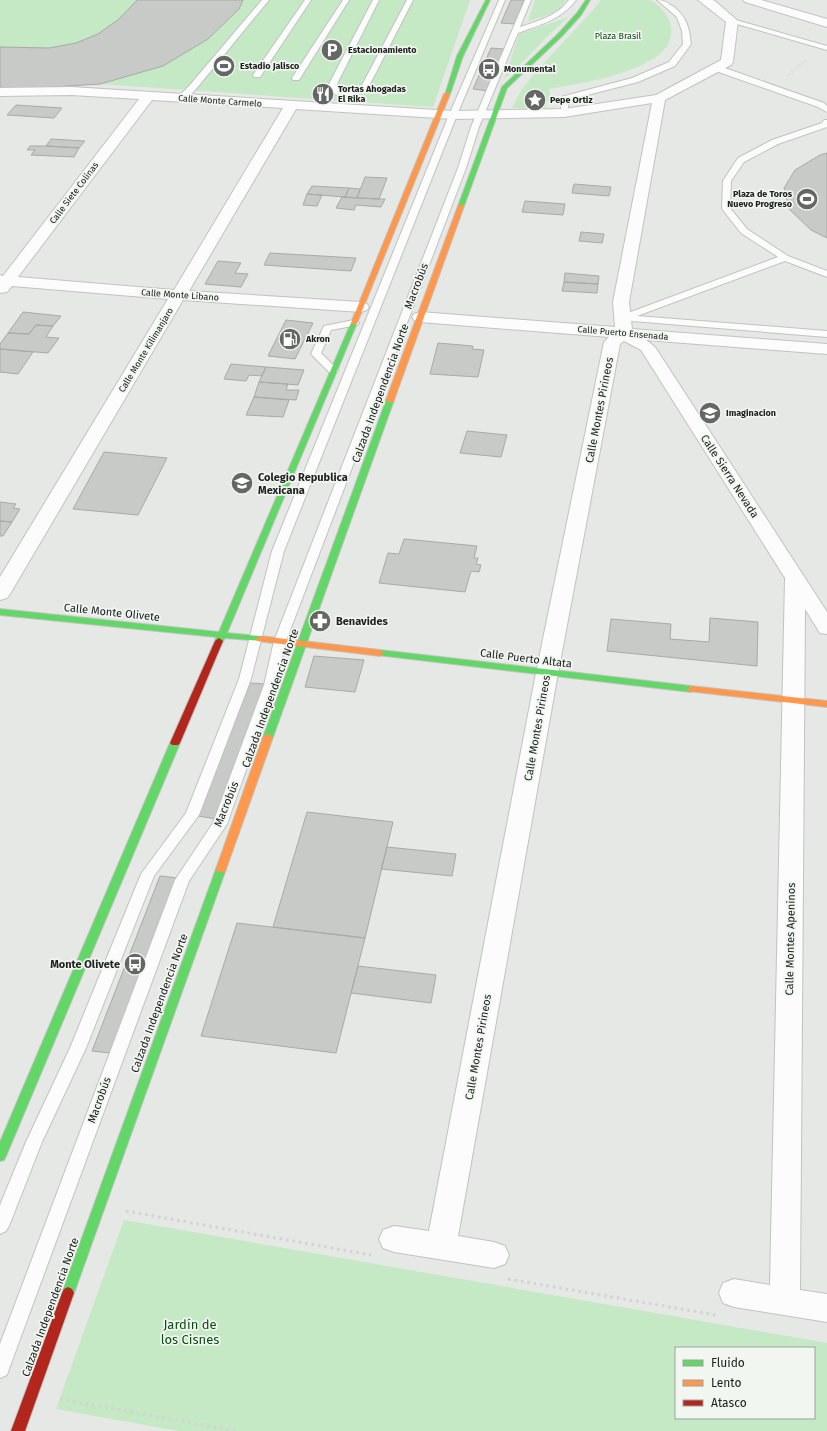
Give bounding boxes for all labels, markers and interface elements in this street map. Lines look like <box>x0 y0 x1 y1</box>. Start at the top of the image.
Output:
park label: Plaza Brasil <box>595 31 642 41</box>
parking icon: Estacionamiento <box>319 37 345 63</box>
place label: Estacionamiento <box>348 45 416 55</box>
sports icon: Estadio Jalisco <box>211 53 237 79</box>
bus stop icon: Monumental <box>476 56 502 82</box>
place label: Estadio Jalisco <box>240 61 299 71</box>
place label: Monumental <box>504 64 556 74</box>
restaurant icon: Tortas Ahogadas El Rika <box>310 81 336 107</box>
place label: Tortas Ahogadas El Rika <box>338 84 407 104</box>
place icon: Pepe Ortiz <box>522 87 548 113</box>
street label: Calle Monte Carmelo <box>178 93 262 109</box>
place label: Pepe Ortiz <box>550 95 593 105</box>
street label: Calle Siete Colinas <box>48 160 100 226</box>
sports icon: Plaza de Toros Nuevo Progreso <box>794 186 820 212</box>
place label: Plaza de Toros Nuevo Progreso <box>727 189 793 209</box>
street label: Macrobús <box>402 261 431 311</box>
street label: Calle Monte Líbano <box>141 287 219 303</box>
street label: Calle Monte Kilimanjaro <box>117 306 175 394</box>
street label: Calzada Independencia Norte <box>349 322 412 464</box>
street label: Calle Puerto Ensenada <box>577 324 669 342</box>
fuel station icon: Akron <box>277 326 303 352</box>
place label: Akron <box>305 334 330 344</box>
street label: Calle Montes Pirineos <box>583 356 616 464</box>
school or university icon: Imaginacion <box>697 400 723 426</box>
place label: Imaginacion <box>726 408 776 418</box>
street label: Calle Sierra Nevada <box>698 432 761 520</box>
school or university icon: Colegio Republica Mexicana <box>229 470 255 496</box>
place label: Colegio Republica Mexicana <box>258 471 348 497</box>
street label: Calle Monte Olivete <box>63 601 161 624</box>
pharmacy icon: Benavides <box>307 608 333 634</box>
place label: Benavides <box>336 615 388 628</box>
street label: Calzada Independencia Norte <box>239 627 302 769</box>
street label: Calle Puerto Altata <box>479 646 573 671</box>
street label: Calle Montes Pirineos <box>522 674 553 782</box>
street label: Macrobús <box>211 779 242 829</box>
street label: Calle Montes Apeninos <box>783 882 798 996</box>
street label: Calzada Independencia Norte <box>128 932 191 1074</box>
bus stop icon: Monte Olivete <box>122 951 148 977</box>
place label: Monte Olivete <box>50 958 120 971</box>
street label: Calle Montes Pirineos <box>463 993 494 1101</box>
street label: Macrobús <box>85 1075 114 1125</box>
street label: Calzada Independencia Norte <box>19 1236 82 1378</box>
park label: Jardín de los Cisnes <box>161 1317 219 1347</box>
legend <box>675 1347 815 1419</box>
text: Fluido <box>711 1356 745 1370</box>
text: Lento <box>711 1376 741 1390</box>
text: Atasco <box>711 1396 747 1410</box>

